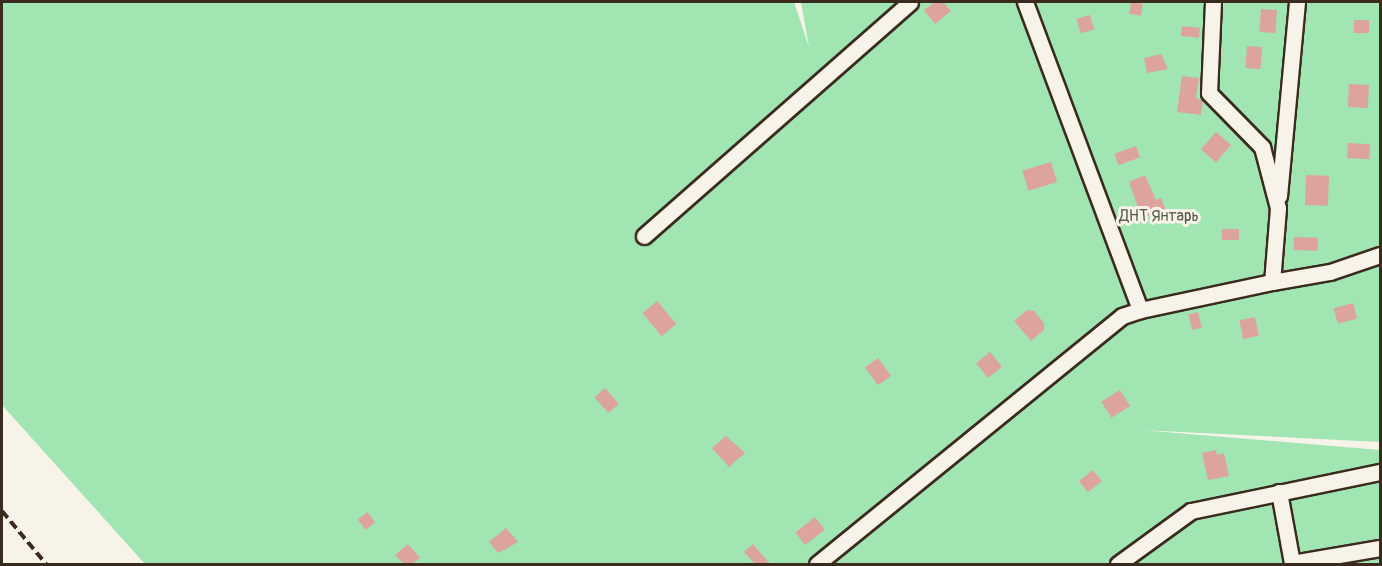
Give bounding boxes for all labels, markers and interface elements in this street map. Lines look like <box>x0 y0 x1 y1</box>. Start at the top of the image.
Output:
park label: ДНТ Янтарь <box>1119 206 1199 226</box>

